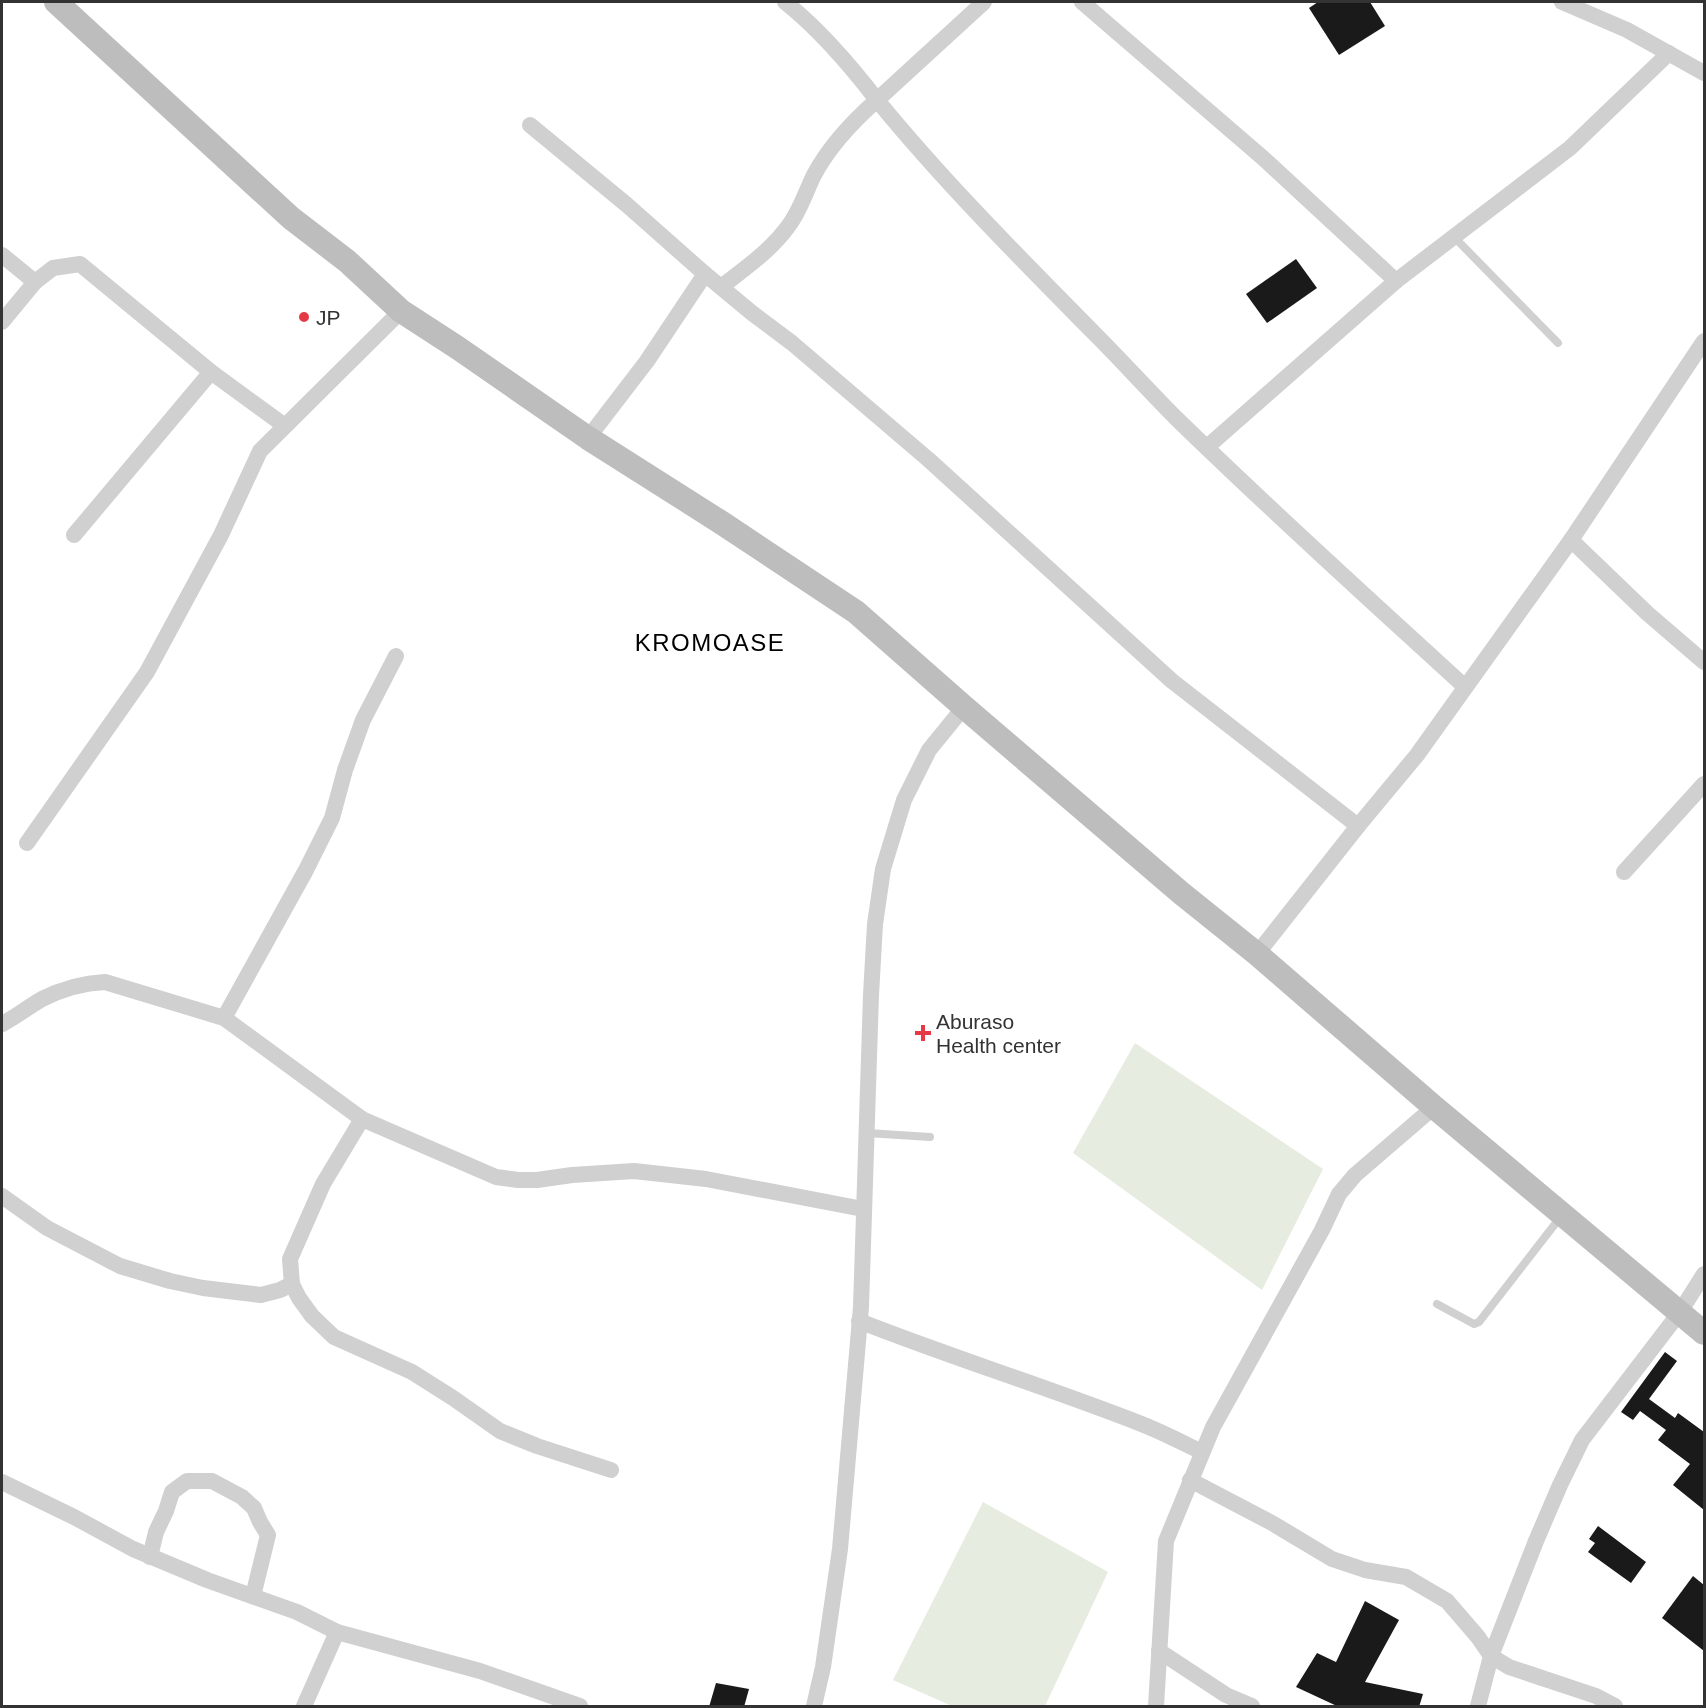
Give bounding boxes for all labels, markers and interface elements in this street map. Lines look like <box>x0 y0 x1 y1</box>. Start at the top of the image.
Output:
place label: JP <box>316 306 341 329</box>
marker: JP <box>297 310 311 324</box>
district label: KROMOASE <box>635 629 785 656</box>
place label: Aburaso Health center <box>936 1010 1061 1057</box>
marker: Aburaso Health center <box>914 1024 932 1042</box>

